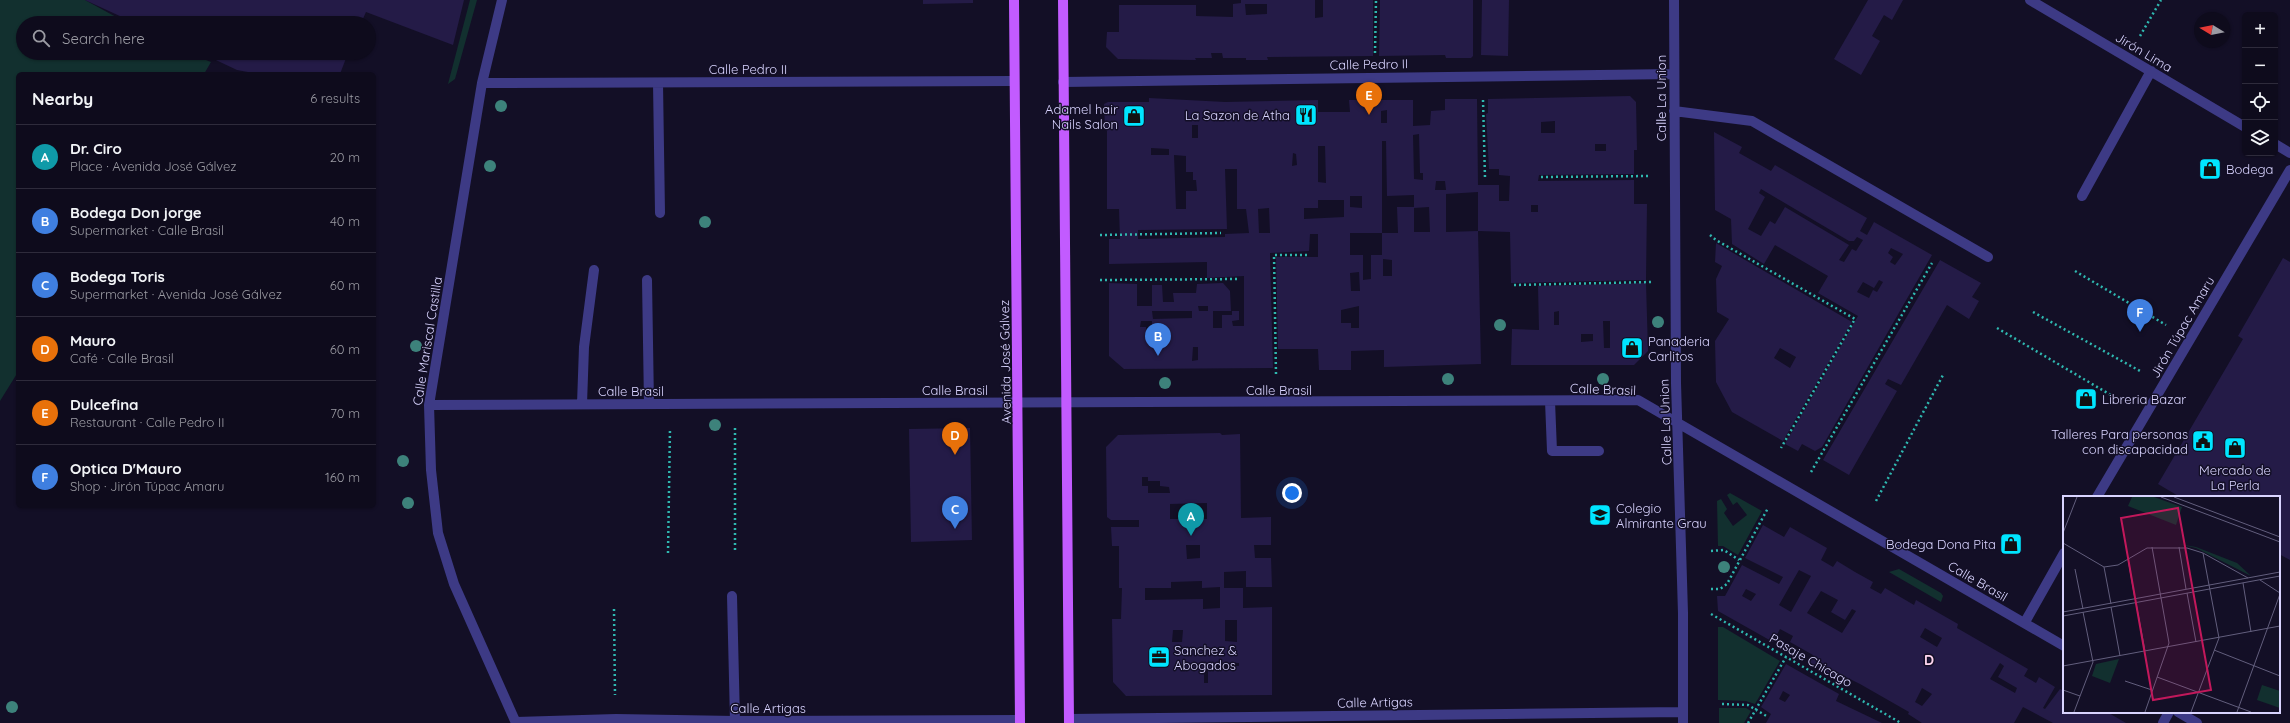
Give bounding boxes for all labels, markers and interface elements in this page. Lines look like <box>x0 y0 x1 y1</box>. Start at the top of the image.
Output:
north arrow <box>2194 12 2230 48</box>
map controls <box>2242 12 2278 156</box>
button: + <box>2242 12 2278 48</box>
search box <box>16 16 376 60</box>
icon: search <box>30 27 52 49</box>
text: Search here <box>62 29 145 48</box>
street label: Jirón Lima <box>2113 29 2175 75</box>
button: − <box>2242 48 2278 84</box>
street label: Calle Pedro II <box>1330 55 1408 73</box>
street label: Calle La Union <box>1653 55 1669 141</box>
street label: Calle Pedro II <box>709 61 787 77</box>
pin: E <box>1356 82 1382 115</box>
button: locate <box>2242 84 2278 120</box>
text: Nearby <box>32 88 93 109</box>
text: 6 results <box>310 90 360 106</box>
place label: Adamel hair Nails Salon <box>1045 101 1118 132</box>
restaurant icon: La Sazon de Atha <box>1293 102 1319 128</box>
shop icon: Adamel hair Nails Salon <box>1121 103 1147 129</box>
place label: La Sazon de Atha <box>1185 107 1290 123</box>
button: layers <box>2242 120 2278 156</box>
text: Dr. Ciro <box>70 139 122 158</box>
text: A <box>41 149 49 165</box>
text: 20 m <box>330 149 360 165</box>
shop icon: Bodega <box>2197 156 2223 182</box>
text: Place · Avenida José Gálvez <box>70 158 237 174</box>
place label: Bodega <box>2226 161 2273 177</box>
text: Bodega Don jorge <box>70 203 202 222</box>
text: B <box>41 213 49 229</box>
text: 40 m <box>330 213 360 229</box>
text: Supermarket · Calle Brasil <box>70 222 224 238</box>
text: Bodega Toris <box>70 267 165 286</box>
street label: Jirón Túpac Amaru <box>2146 273 2218 381</box>
street label: Calle Mariscal Castilla <box>409 275 445 407</box>
text: C <box>41 277 49 293</box>
text: 60 m <box>330 277 360 293</box>
text: Supermarket · Avenida José Gálvez <box>70 286 282 302</box>
pin: F <box>2127 299 2153 332</box>
street label: Avenida José Gálvez <box>996 300 1014 424</box>
pin: B <box>1145 323 1171 356</box>
text: Mauro <box>70 331 116 350</box>
place label: Panaderia Carlitos <box>1648 333 1710 364</box>
shop icon: Panaderia Carlitos <box>1619 335 1645 361</box>
text: D <box>40 341 50 357</box>
text: 60 m <box>330 341 360 357</box>
text: Café · Calle Brasil <box>70 350 174 366</box>
street label: Calle La Union <box>1655 379 1675 465</box>
street label: Calle Brasil <box>1570 380 1636 398</box>
street label: Calle Brasil <box>922 382 988 398</box>
street label: Calle Brasil <box>1246 382 1312 398</box>
street label: Calle Brasil <box>598 383 664 399</box>
shop icon: Libreria Bazar <box>2073 386 2099 412</box>
place label: Libreria Bazar <box>2102 391 2186 407</box>
text: Dulcefina <box>70 395 139 414</box>
text: E <box>41 405 49 421</box>
text: 70 m <box>330 405 360 421</box>
text: Restaurant · Calle Pedro II <box>70 414 225 430</box>
pin: D <box>942 422 968 455</box>
place label: Talleres Para personas con discapacidad <box>2051 426 2188 457</box>
public building icon: Talleres Para personas con discapacidad <box>2190 428 2216 454</box>
shop icon: Mercado de La Perla <box>2222 435 2248 461</box>
text: Optica D'Mauro <box>70 459 182 478</box>
place label: Mercado de La Perla <box>2199 462 2271 493</box>
text: F <box>41 469 49 485</box>
text: 160 m <box>325 469 360 485</box>
text: Shop · Jirón Túpac Amaru <box>70 478 224 494</box>
your location <box>1282 483 1302 503</box>
pin: C <box>942 496 968 529</box>
inset map <box>2063 496 2280 713</box>
place label: Colegio Almirante Grau <box>1616 500 1707 531</box>
school or university icon: Colegio Almirante Grau <box>1587 502 1613 528</box>
pin: A <box>1178 503 1204 536</box>
shop icon: Bodega Dona Pita <box>1998 531 2024 557</box>
place label: Bodega Dona Pita <box>1886 536 1996 552</box>
street label: Calle Brasil <box>1945 558 2011 604</box>
street label: Pasaje Chicago <box>1767 630 1855 690</box>
place label: Sanchez & Abogados <box>1174 642 1237 673</box>
office icon: Sanchez & Abogados <box>1146 644 1172 670</box>
district label: D <box>1924 651 1934 669</box>
street label: Calle Artigas <box>1337 693 1413 711</box>
street label: Calle Artigas <box>730 700 806 716</box>

